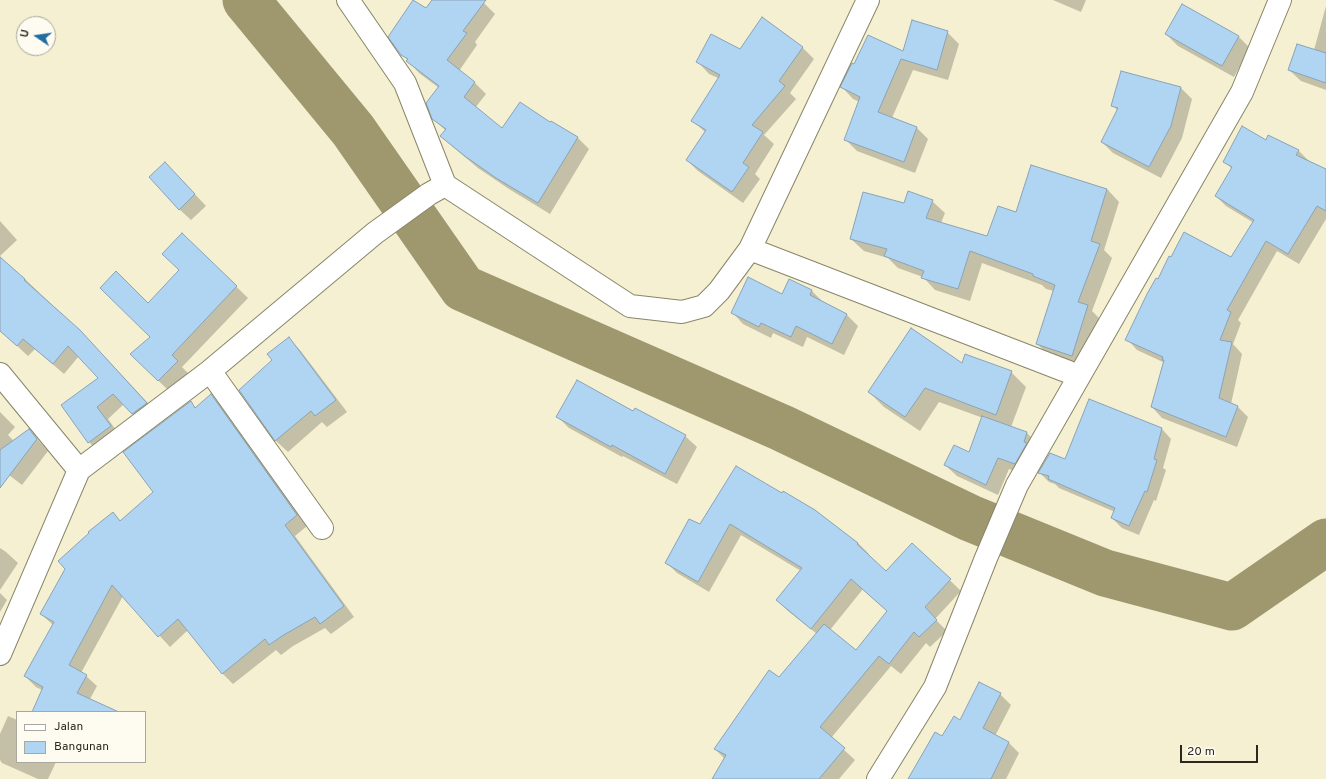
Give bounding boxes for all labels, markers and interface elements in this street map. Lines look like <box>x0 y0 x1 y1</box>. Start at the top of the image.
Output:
north arrow <box>16 16 56 56</box>
text: U <box>18 28 33 39</box>
legend <box>16 711 146 763</box>
text: Jalan <box>54 719 83 735</box>
scale bar <box>1182 737 1260 763</box>
text: Bangunan <box>54 739 109 755</box>
text: 20 m <box>1187 744 1215 760</box>

